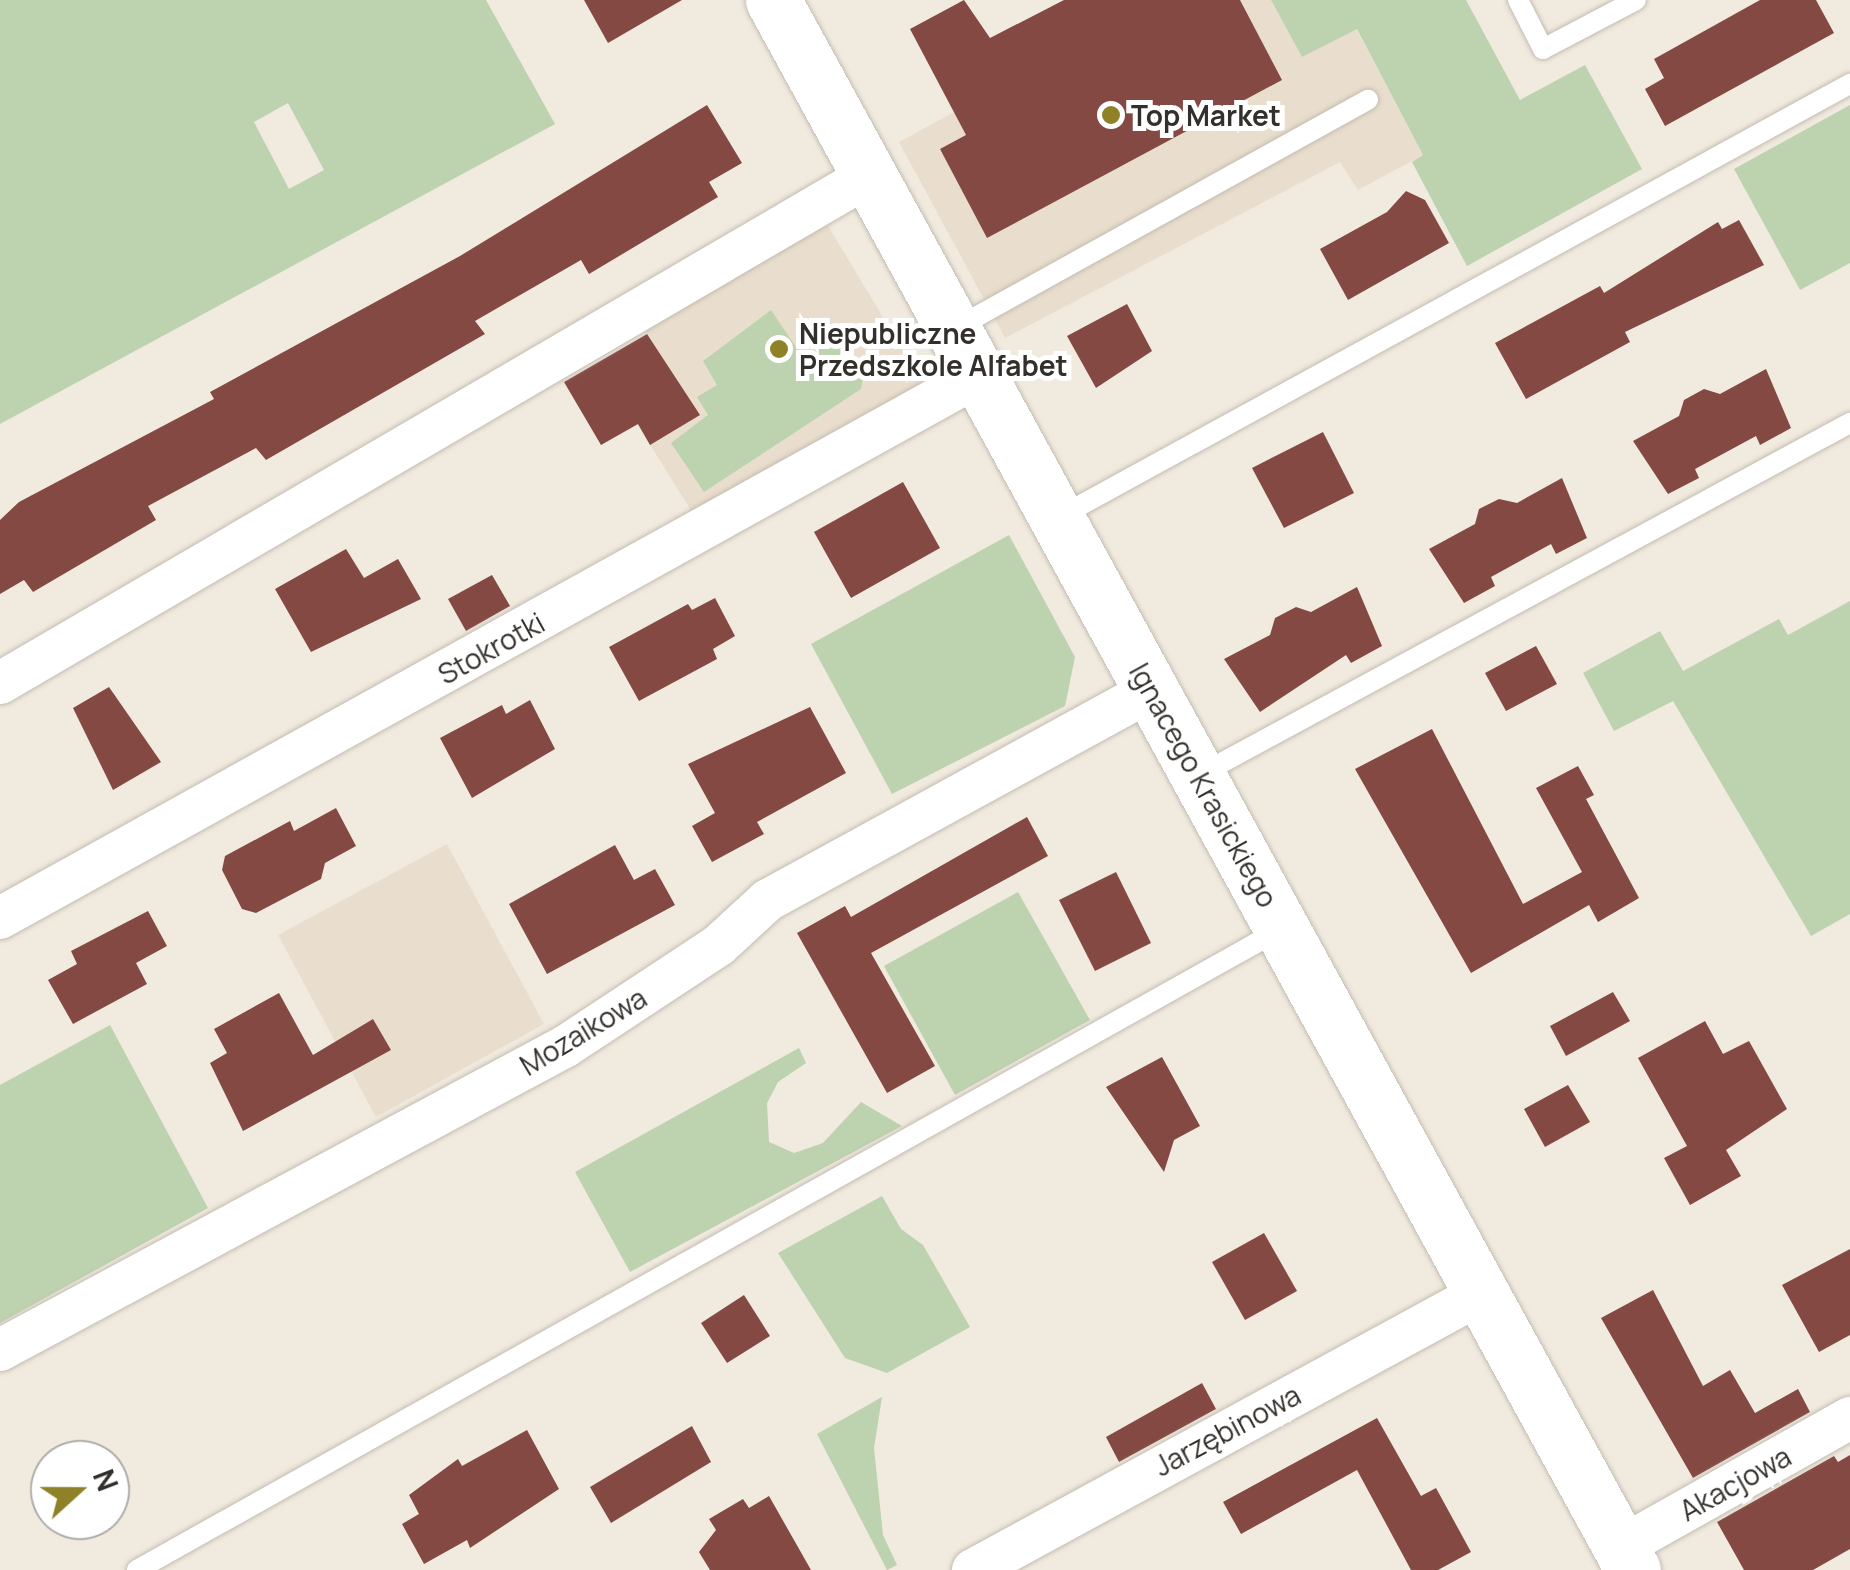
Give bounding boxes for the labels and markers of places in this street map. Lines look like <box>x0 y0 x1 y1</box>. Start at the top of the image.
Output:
place label: Top Market <box>1131 98 1281 132</box>
marker: Top Market <box>1100 104 1122 126</box>
place label: Niepubliczne Przedszkole Alfabet <box>799 316 1068 382</box>
marker: Niepubliczne Przedszkole Alfabet <box>768 338 790 360</box>

